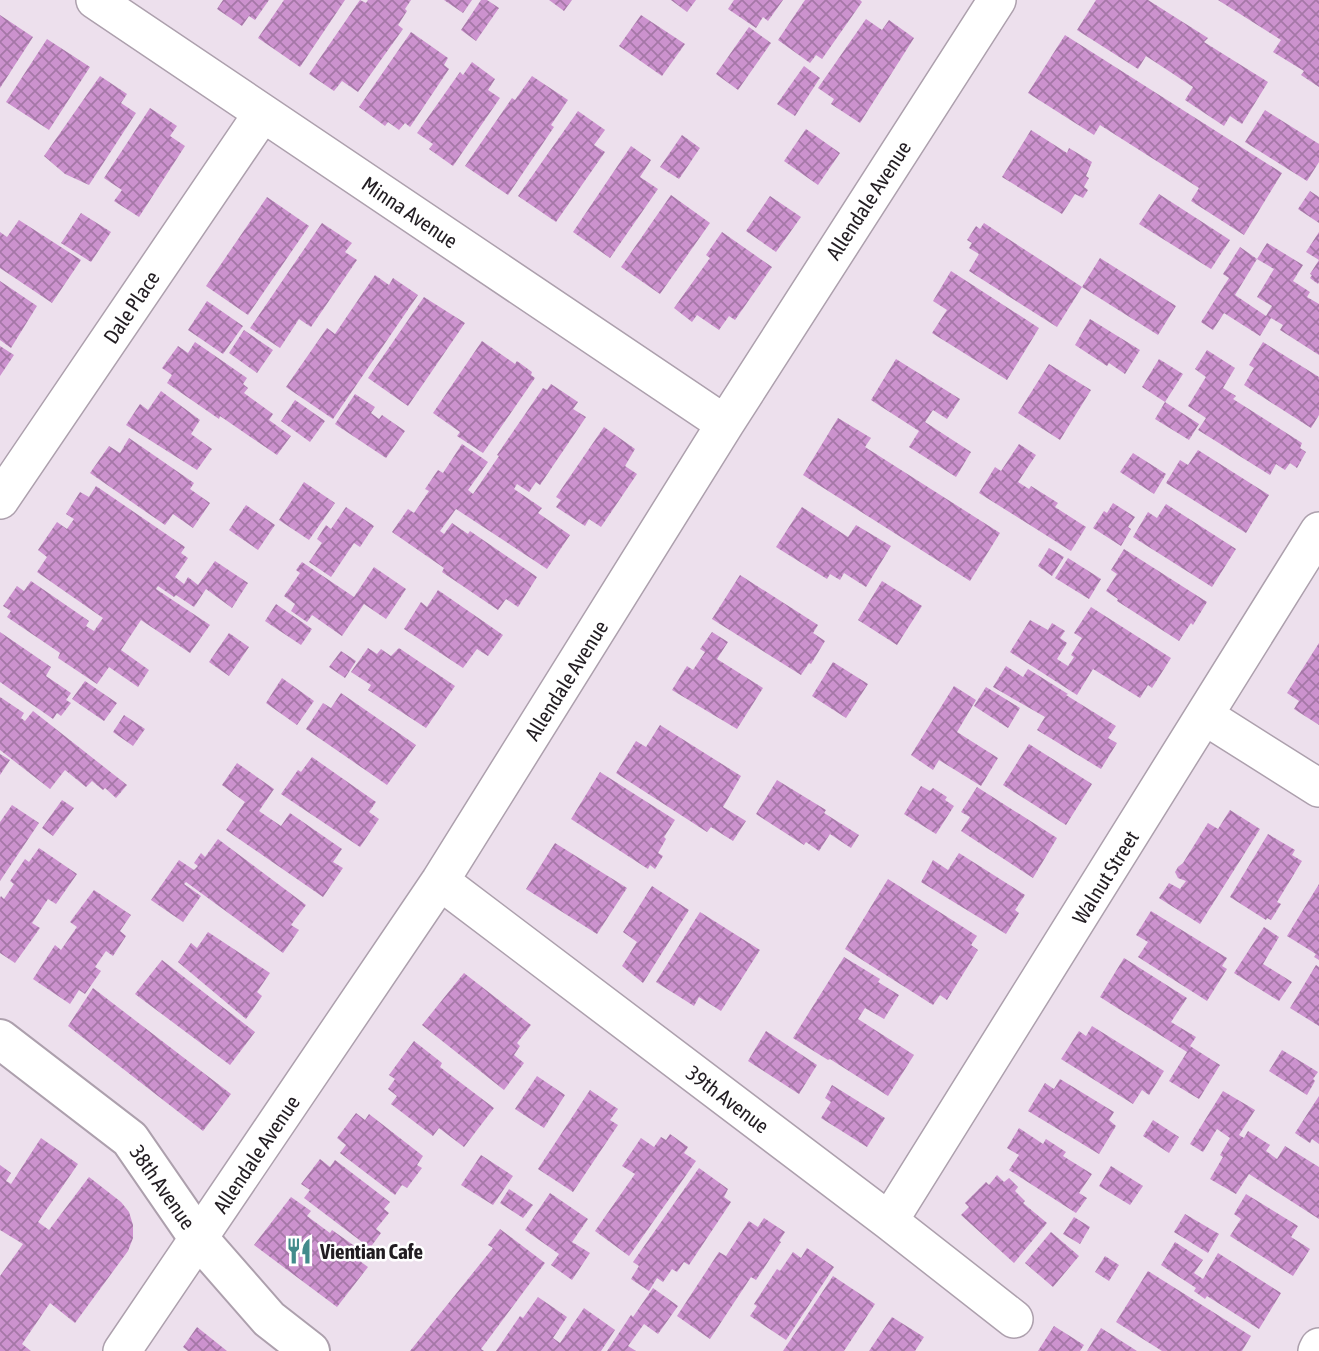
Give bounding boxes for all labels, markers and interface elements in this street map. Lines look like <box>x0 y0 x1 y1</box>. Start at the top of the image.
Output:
street label: Allendale Avenue <box>821 136 915 264</box>
street label: Minna Avenue <box>358 171 462 253</box>
street label: Dale Place <box>98 266 164 348</box>
street label: Allendale Avenue <box>520 616 612 744</box>
street label: Walnut Street <box>1067 826 1143 928</box>
street label: 39th Avenue <box>682 1060 774 1138</box>
street label: Allendale Avenue <box>208 1091 304 1217</box>
street label: 38th Avenue <box>125 1140 201 1234</box>
restaurant icon: Vientian Cafe <box>284 1236 314 1266</box>
place label: Vientian Cafe <box>319 1239 423 1263</box>

